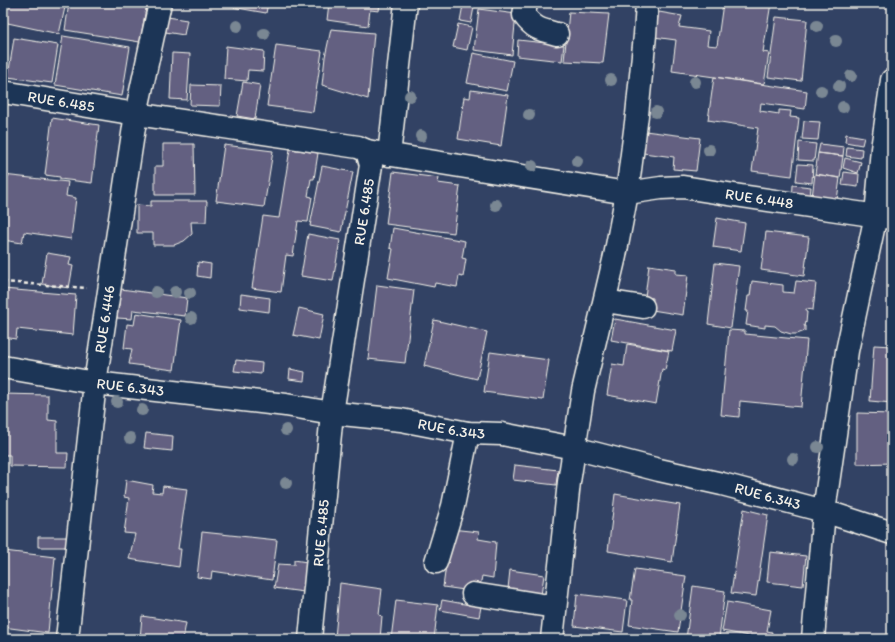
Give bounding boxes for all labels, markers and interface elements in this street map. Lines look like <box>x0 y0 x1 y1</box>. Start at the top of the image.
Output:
street label: RUE 6.485 <box>26 87 96 116</box>
street label: RUE 6.485 <box>350 177 378 247</box>
street label: RUE 6.448 <box>724 185 795 213</box>
street label: RUE 6.446 <box>91 284 119 354</box>
street label: RUE 6.343 <box>96 374 165 400</box>
street label: RUE 6.343 <box>416 414 485 442</box>
street label: RUE 6.343 <box>733 479 803 514</box>
street label: RUE 6.485 <box>309 498 333 567</box>

